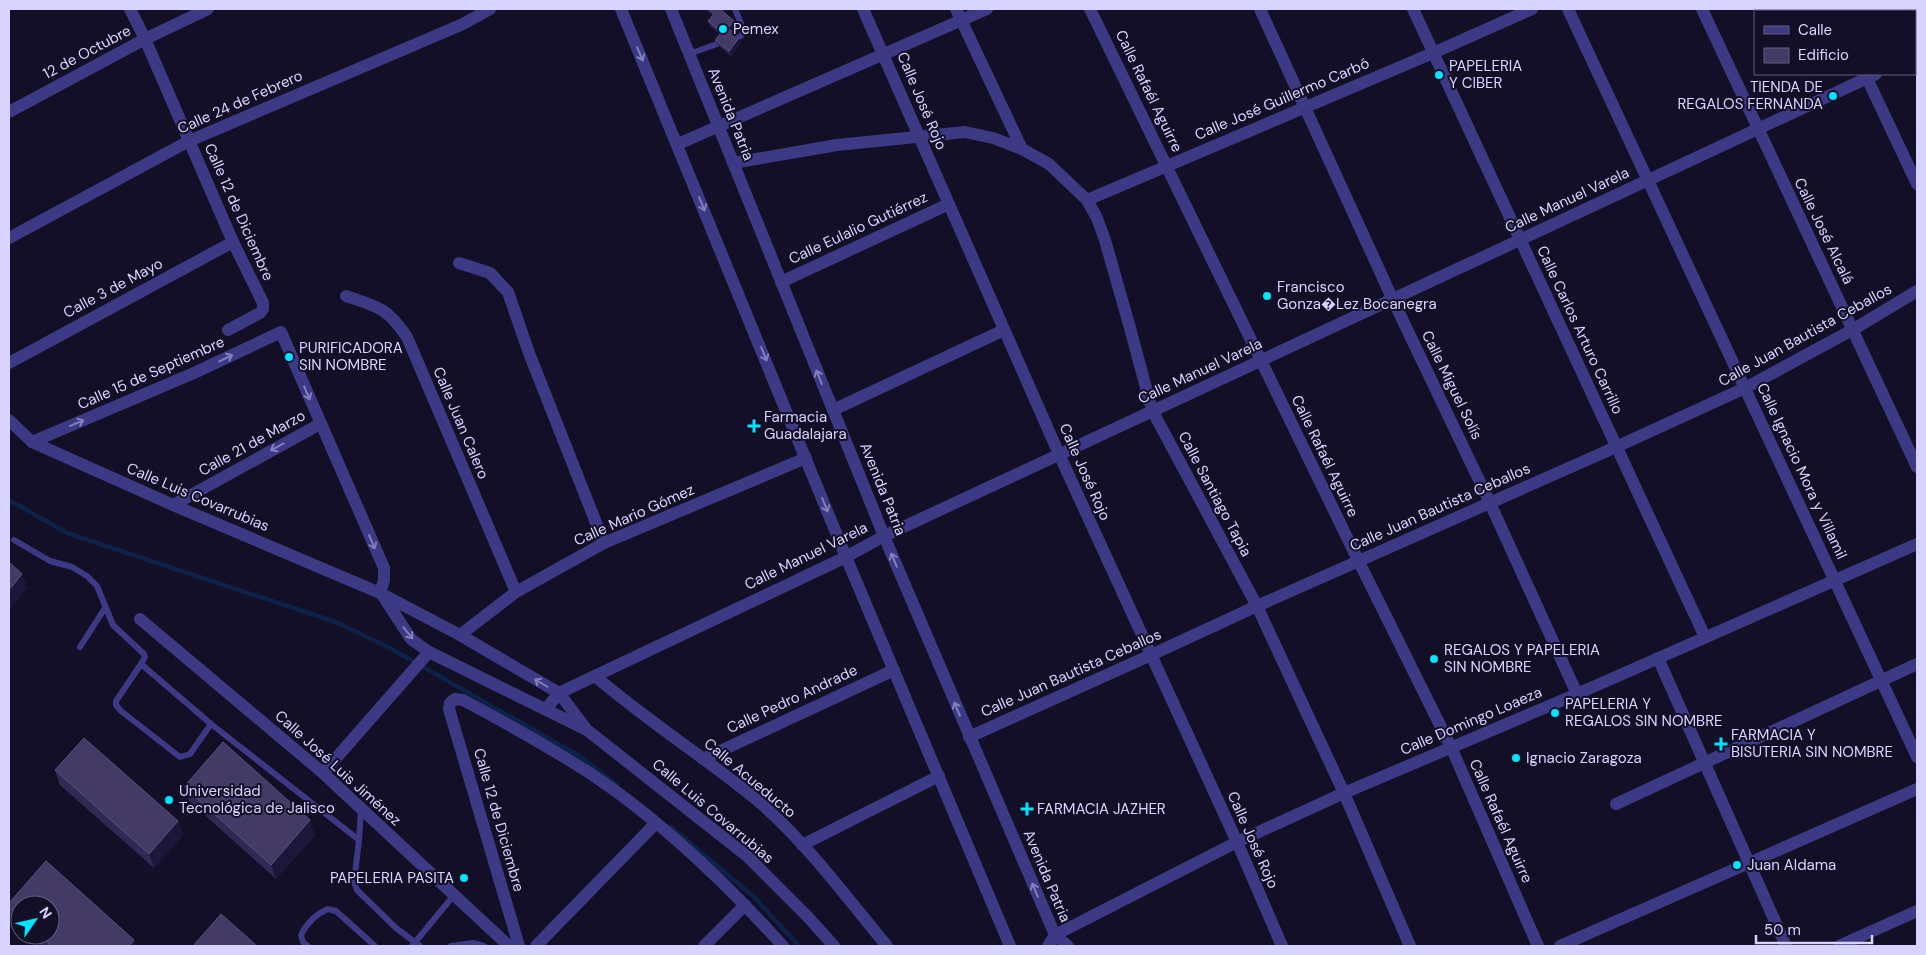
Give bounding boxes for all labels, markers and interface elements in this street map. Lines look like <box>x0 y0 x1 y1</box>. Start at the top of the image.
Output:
legend <box>1754 10 1916 75</box>
place label: Pemex <box>733 19 779 39</box>
street label: 12 de Octubre <box>40 20 134 84</box>
text: Calle <box>1798 20 1832 40</box>
marker: Pemex <box>717 23 729 35</box>
street label: Calle Rafaél Aguirre <box>1111 27 1187 155</box>
text: Edificio <box>1798 45 1849 65</box>
one-way arrow <box>636 46 645 61</box>
street label: Calle José Rojo <box>892 49 952 153</box>
street label: Calle José Guillermo Carbó <box>1192 53 1372 145</box>
place label: PAPELERIA Y CIBER <box>1449 56 1522 93</box>
street label: Calle 24 de Febrero <box>174 65 306 139</box>
street label: Avenida Patria <box>703 65 759 163</box>
marker: PAPELERIA Y CIBER <box>1433 69 1445 81</box>
place label: TIENDA DE REGALOS FERNANDA <box>1677 77 1823 114</box>
marker: TIENDA DE REGALOS FERNANDA <box>1827 90 1839 102</box>
street label: Calle 12 de Diciembre <box>200 140 278 284</box>
street label: Calle Manuel Varela <box>1502 162 1632 238</box>
street label: Calle José Alcalá <box>1790 174 1858 288</box>
street label: Calle Eulalio Gutiérrez <box>785 187 931 269</box>
one-way arrow <box>698 196 708 211</box>
street label: Calle Carlos Arturo Carrillo <box>1532 243 1628 418</box>
street label: Calle 3 de Mayo <box>60 253 166 323</box>
place label: Francisco Gonza�Lez Bocanegra <box>1277 277 1437 314</box>
street label: Calle Juan Bautista Ceballos <box>1715 279 1895 391</box>
marker: Francisco Gonza�Lez Bocanegra <box>1261 290 1273 302</box>
street label: Calle Miguel Solís <box>1417 327 1487 443</box>
street label: Calle 15 de Septiembre <box>74 332 228 414</box>
street label: Calle Manuel Varela <box>1135 333 1265 409</box>
place label: PURIFICADORA SIN NOMBRE <box>299 338 403 375</box>
one-way arrow <box>759 346 769 361</box>
marker: PURIFICADORA SIN NOMBRE <box>283 351 295 363</box>
one-way arrow <box>218 353 233 362</box>
street label: Calle Juan Calero <box>428 364 494 482</box>
one-way arrow <box>814 369 823 384</box>
street label: Calle Ignacio Mora y Villamil <box>1752 380 1852 562</box>
one-way arrow <box>303 385 312 400</box>
street label: Calle Rafaél Aguirre <box>1287 392 1363 520</box>
street label: Calle 21 de Marzo <box>195 405 309 481</box>
place label: Farmacia Guadalajara <box>764 407 847 444</box>
one-way arrow <box>69 418 84 428</box>
marker: Farmacia Guadalajara <box>748 420 760 432</box>
street label: Calle José Rojo <box>1055 420 1115 524</box>
street label: Calle Santiago Tapia <box>1174 428 1256 560</box>
street label: Avenida Patria <box>855 440 911 538</box>
one-way arrow <box>271 443 285 453</box>
street label: Calle Luis Covarrubias <box>124 458 272 536</box>
street label: Calle Juan Bautista Ceballos <box>1347 458 1533 556</box>
street label: Calle Mario Gómez <box>571 479 698 551</box>
one-way arrow <box>821 497 830 512</box>
street label: Calle Manuel Varela <box>741 518 871 594</box>
one-way arrow <box>368 534 377 549</box>
one-way arrow <box>888 552 897 567</box>
street label: Calle Juan Bautista Ceballos <box>978 624 1164 722</box>
one-way arrow <box>402 626 413 639</box>
place label: REGALOS Y PAPELERIA SIN NOMBRE <box>1444 640 1600 677</box>
marker: REGALOS Y PAPELERIA SIN NOMBRE <box>1428 653 1440 665</box>
street label: Calle Pedro Andrade <box>723 660 861 738</box>
one-way arrow <box>535 677 549 687</box>
street label: Calle Domingo Loaeza <box>1397 682 1545 760</box>
place label: PAPELERIA Y REGALOS SIN NOMBRE <box>1565 694 1723 731</box>
one-way arrow <box>952 702 961 717</box>
street label: Calle José Luis Jiménez <box>271 706 405 830</box>
marker: PAPELERIA Y REGALOS SIN NOMBRE <box>1549 707 1561 719</box>
place label: FARMACIA Y BISUTERIA SIN NOMBRE <box>1731 725 1893 762</box>
street label: Calle Acueducto <box>700 734 800 822</box>
marker: FARMACIA Y BISUTERIA SIN NOMBRE <box>1715 738 1727 750</box>
street label: Calle 12 de Diciembre <box>469 746 529 894</box>
place label: Ignacio Zaragoza <box>1526 748 1642 768</box>
marker: Ignacio Zaragoza <box>1510 752 1522 764</box>
street label: Calle Luis Covarrubias <box>648 754 778 868</box>
street label: Calle Rafaél Aguirre <box>1465 756 1537 886</box>
place label: Universidad Tecnológica de Jalisco <box>179 781 335 818</box>
street label: Calle José Rojo <box>1223 788 1283 892</box>
marker: Universidad Tecnológica de Jalisco <box>163 794 175 806</box>
place label: FARMACIA JAZHER <box>1037 799 1166 819</box>
marker: FARMACIA JAZHER <box>1021 803 1033 815</box>
street label: Avenida Patria <box>1019 827 1075 925</box>
place label: Juan Aldama <box>1747 855 1836 875</box>
marker: Juan Aldama <box>1731 859 1743 871</box>
place label: PAPELERIA PASITA <box>330 868 454 888</box>
marker: PAPELERIA PASITA <box>458 872 470 884</box>
one-way arrow <box>1030 883 1040 898</box>
north arrow <box>10 895 60 945</box>
text: N <box>35 903 56 922</box>
scale bar <box>1756 912 1872 944</box>
text: 50 m <box>1764 920 1801 940</box>

